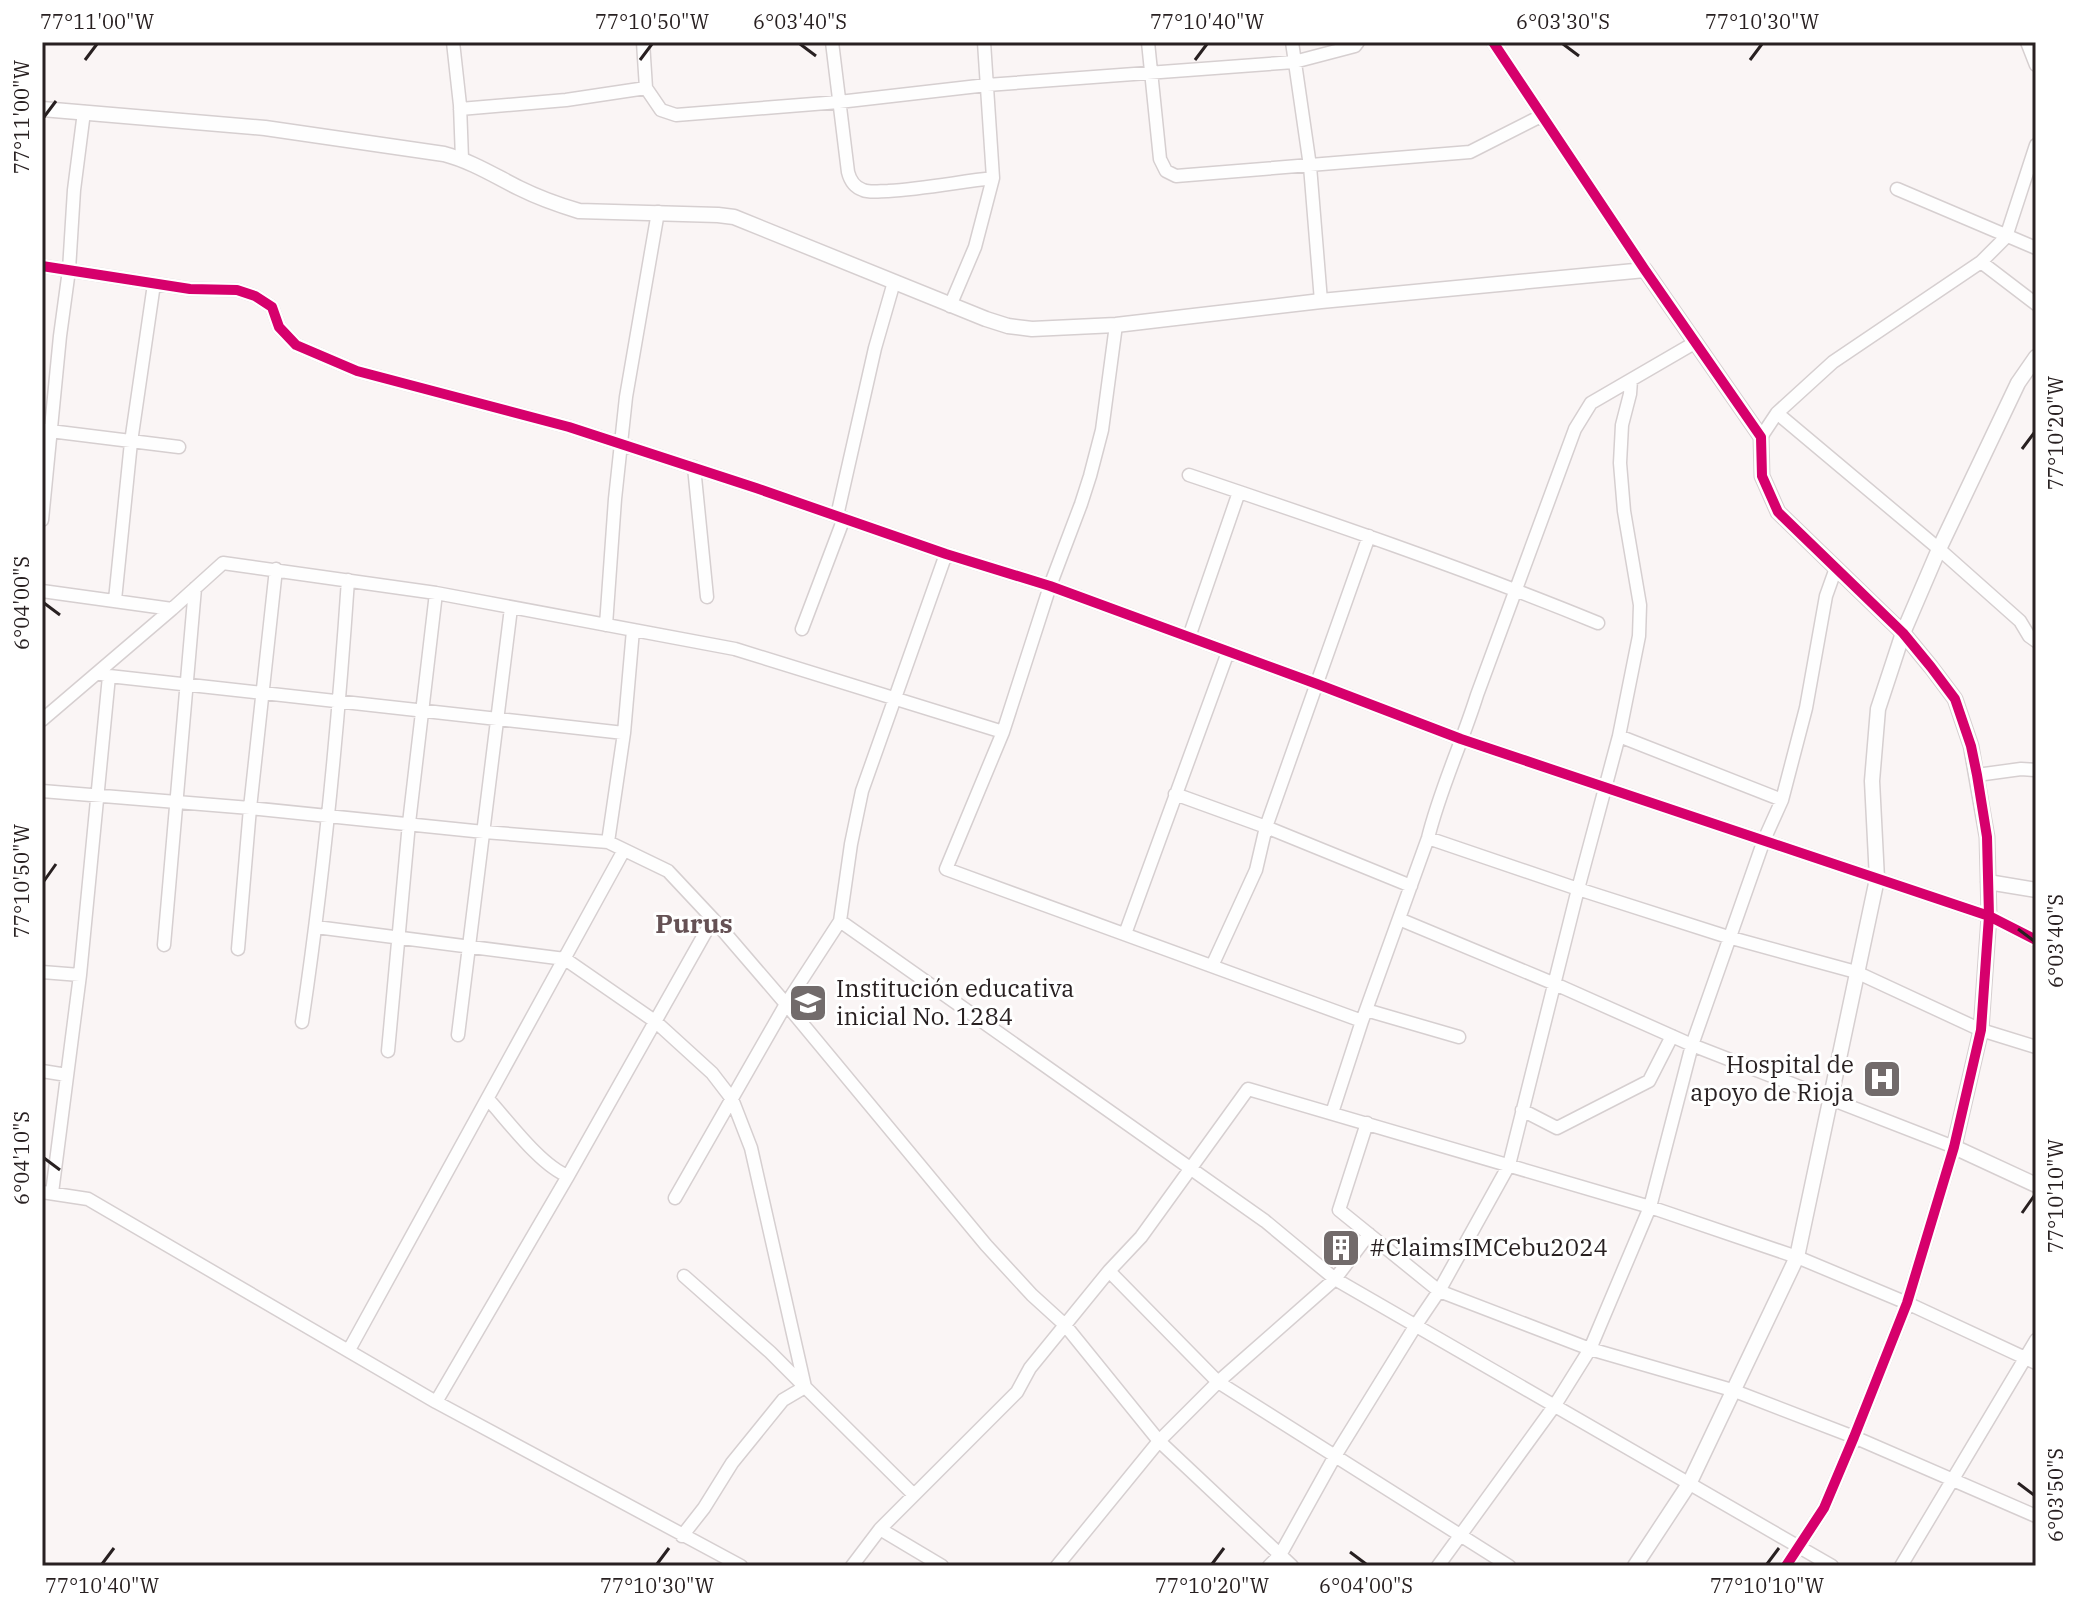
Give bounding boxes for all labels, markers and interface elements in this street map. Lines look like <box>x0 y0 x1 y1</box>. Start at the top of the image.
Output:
text: 77°11'00"W <box>40 8 154 35</box>
text: 77°10'50"W <box>595 8 709 35</box>
text: 6°03'40"S <box>753 8 847 35</box>
text: 77°10'40"W <box>1150 8 1264 35</box>
text: 6°03'30"S <box>1516 8 1610 35</box>
text: 77°10'30"W <box>1705 8 1819 35</box>
text: 77°11'00"W <box>8 60 35 174</box>
text: 77°10'20"W <box>2042 376 2069 490</box>
text: 6°04'00"S <box>8 556 35 650</box>
text: 77°10'50"W <box>8 824 35 938</box>
text: 6°03'40"S <box>2042 894 2069 988</box>
district label: Purus <box>655 906 733 940</box>
place label: Institución educativa inicial No. 1284 <box>836 972 1074 1032</box>
school or university icon: Institución educativa inicial No. 1284 <box>787 982 829 1024</box>
place label: Hospital de apoyo de Rioja <box>1690 1048 1854 1108</box>
hospital icon: Hospital de apoyo de Rioja <box>1861 1058 1903 1100</box>
text: 6°04'10"S <box>8 1111 35 1205</box>
text: 77°10'10"W <box>2042 1139 2069 1253</box>
building icon: #ClaimsIMCebu2024 <box>1320 1227 1362 1269</box>
place label: #ClaimsIMCebu2024 <box>1369 1231 1608 1263</box>
text: 6°03'50"S <box>2042 1448 2069 1542</box>
text: 77°10'40"W <box>45 1572 159 1599</box>
text: 77°10'30"W <box>600 1572 714 1599</box>
text: 77°10'20"W <box>1155 1572 1269 1599</box>
text: 6°04'00"S <box>1319 1572 1413 1599</box>
text: 77°10'10"W <box>1710 1572 1824 1599</box>

